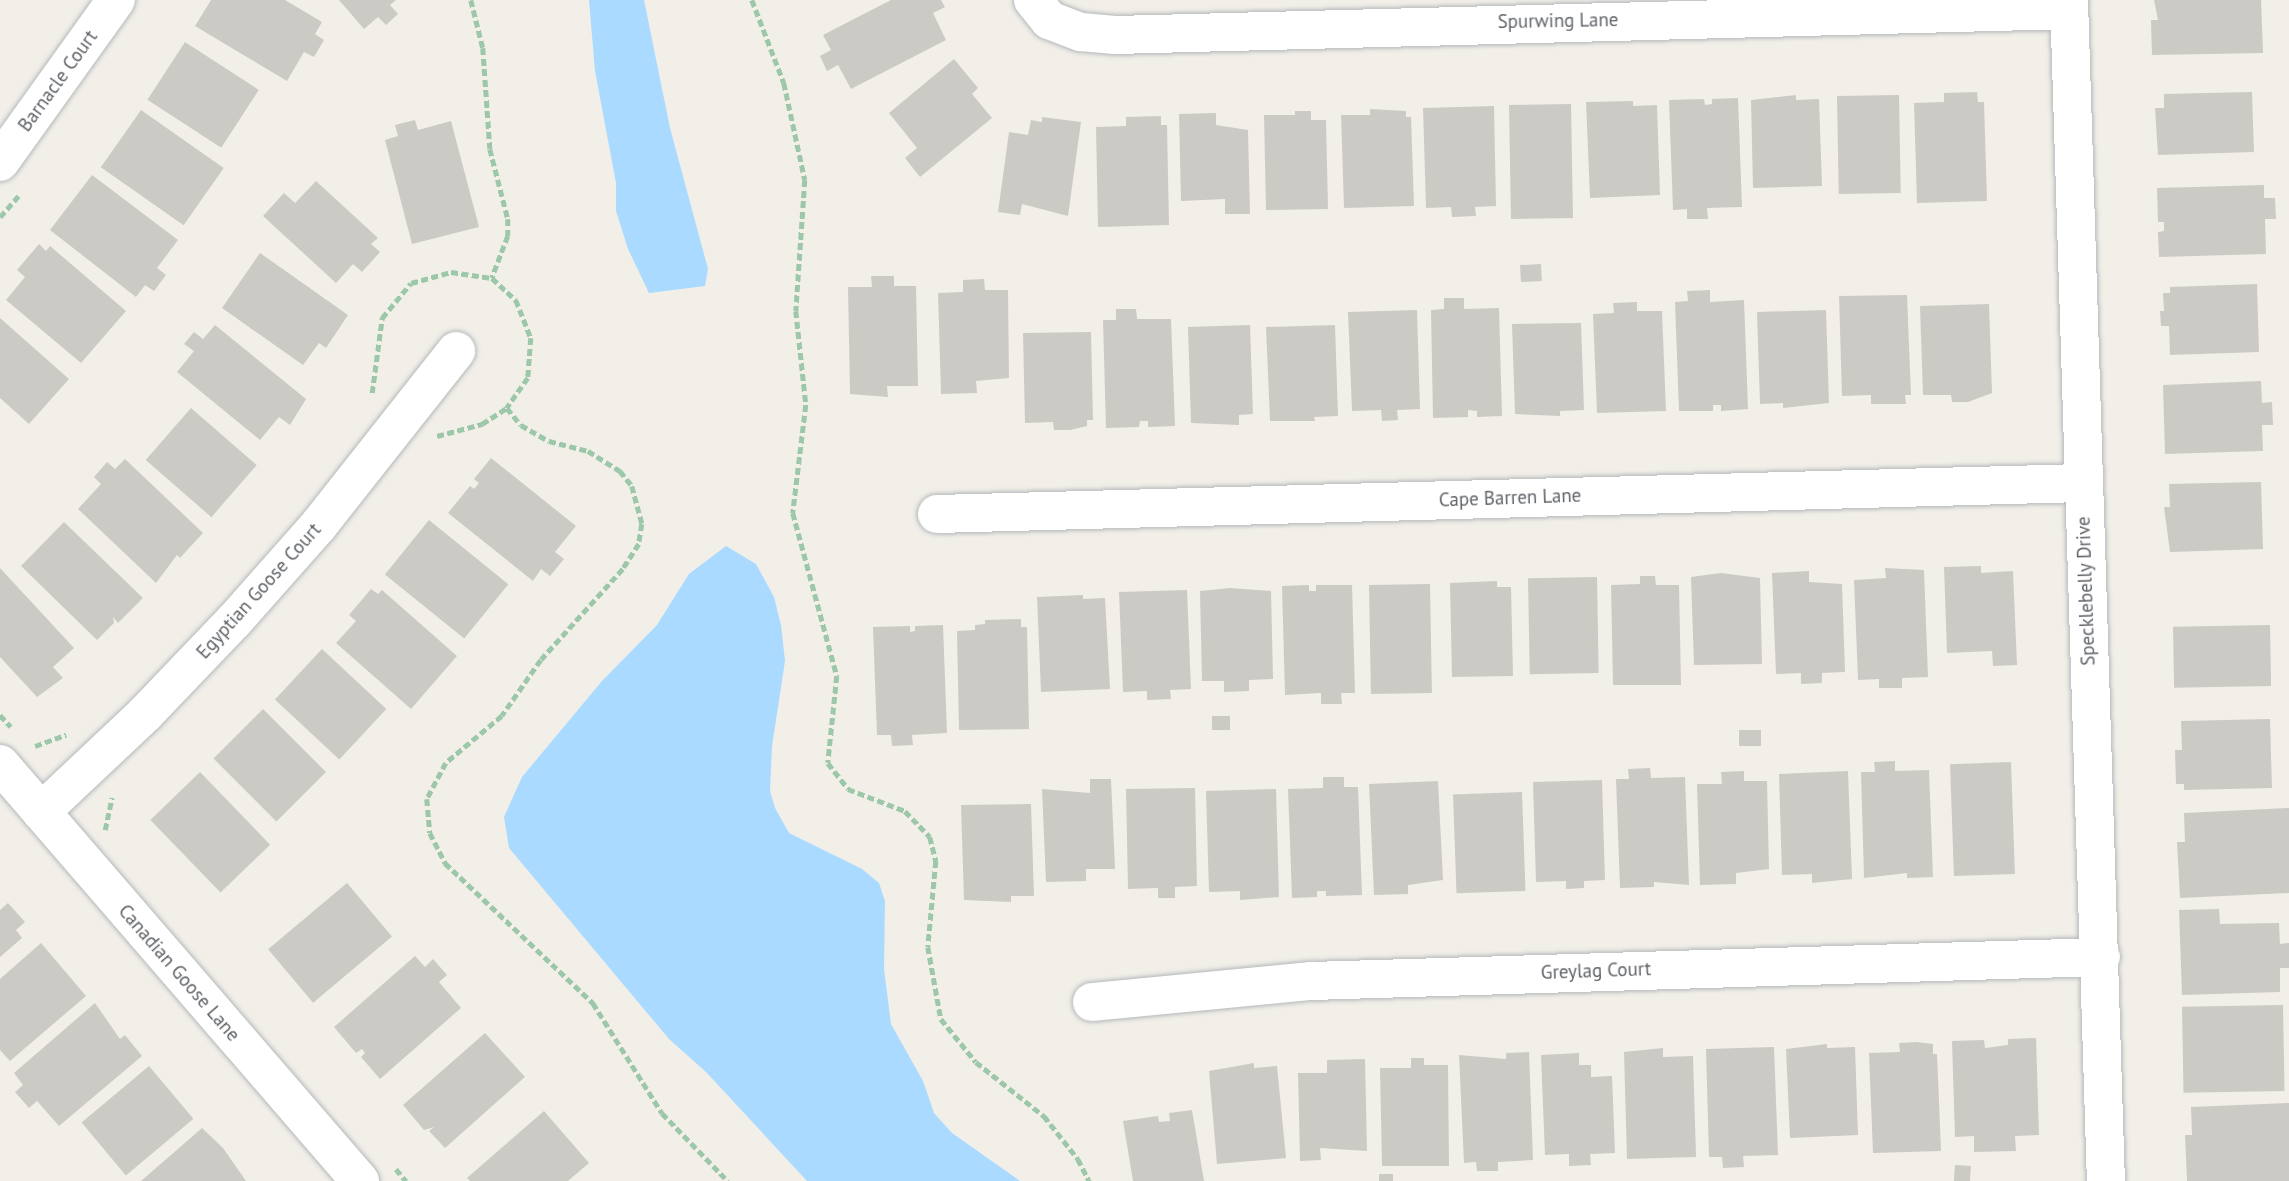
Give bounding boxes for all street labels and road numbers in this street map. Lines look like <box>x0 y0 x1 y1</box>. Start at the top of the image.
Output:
street label: Spurwing Lane <box>1497 9 1619 33</box>
street label: Barnacle Court <box>14 26 102 136</box>
street label: Cape Barren Lane <box>1438 484 1582 512</box>
street label: Specklebelly Drive <box>2072 516 2100 666</box>
street label: Egyptian Goose Court <box>192 518 326 664</box>
street label: Canadian Goose Lane <box>113 900 245 1046</box>
street label: Greylag Court <box>1540 958 1652 984</box>

